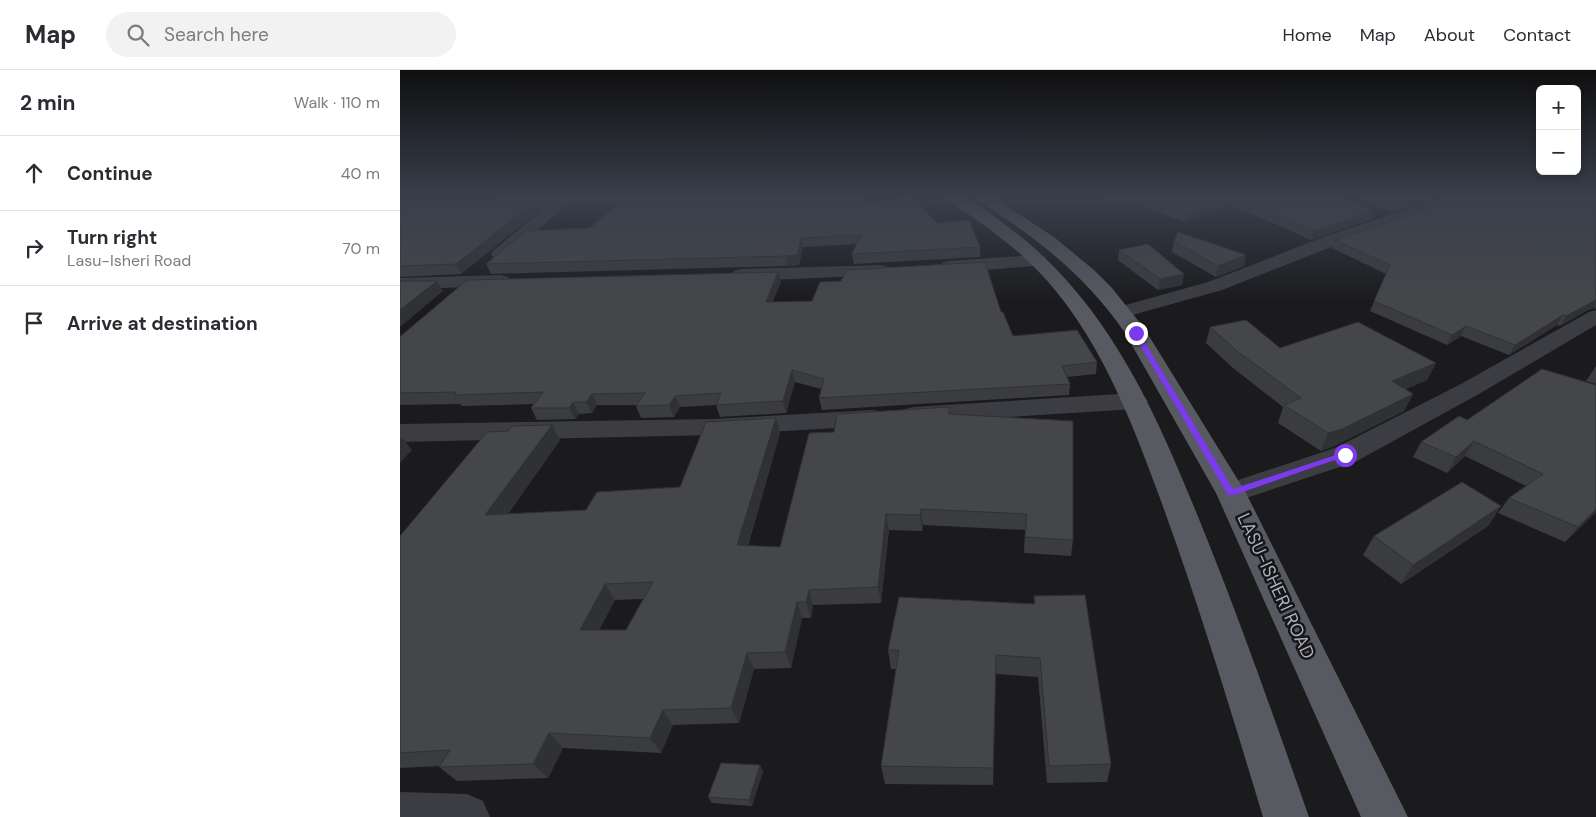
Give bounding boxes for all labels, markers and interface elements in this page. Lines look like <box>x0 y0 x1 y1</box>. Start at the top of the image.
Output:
search box <box>106 12 456 57</box>
text: Map <box>25 19 76 50</box>
icon: search <box>124 21 152 49</box>
text: Search here <box>164 22 269 47</box>
text: Home <box>1282 23 1332 47</box>
text: Map <box>1360 23 1396 47</box>
text: About <box>1424 23 1475 47</box>
text: Contact <box>1503 23 1571 47</box>
map controls <box>1536 85 1581 175</box>
button: + <box>1536 85 1581 130</box>
text: 2 min <box>20 89 76 117</box>
text: Walk · 110 m <box>294 92 380 113</box>
button: − <box>1536 130 1581 175</box>
icon: ahead <box>20 159 48 187</box>
text: Continue <box>67 161 153 186</box>
text: 40 m <box>341 163 380 184</box>
text: Turn right <box>67 225 157 250</box>
icon: right <box>20 234 48 262</box>
text: 70 m <box>342 238 380 259</box>
text: Lasu-Isheri Road <box>67 250 191 271</box>
icon: arrive <box>20 309 48 337</box>
text: Arrive at destination <box>67 311 258 336</box>
route end <box>1125 322 1148 345</box>
route start <box>1334 444 1357 467</box>
street label: LASU-ISHERI ROAD <box>1232 509 1320 663</box>

